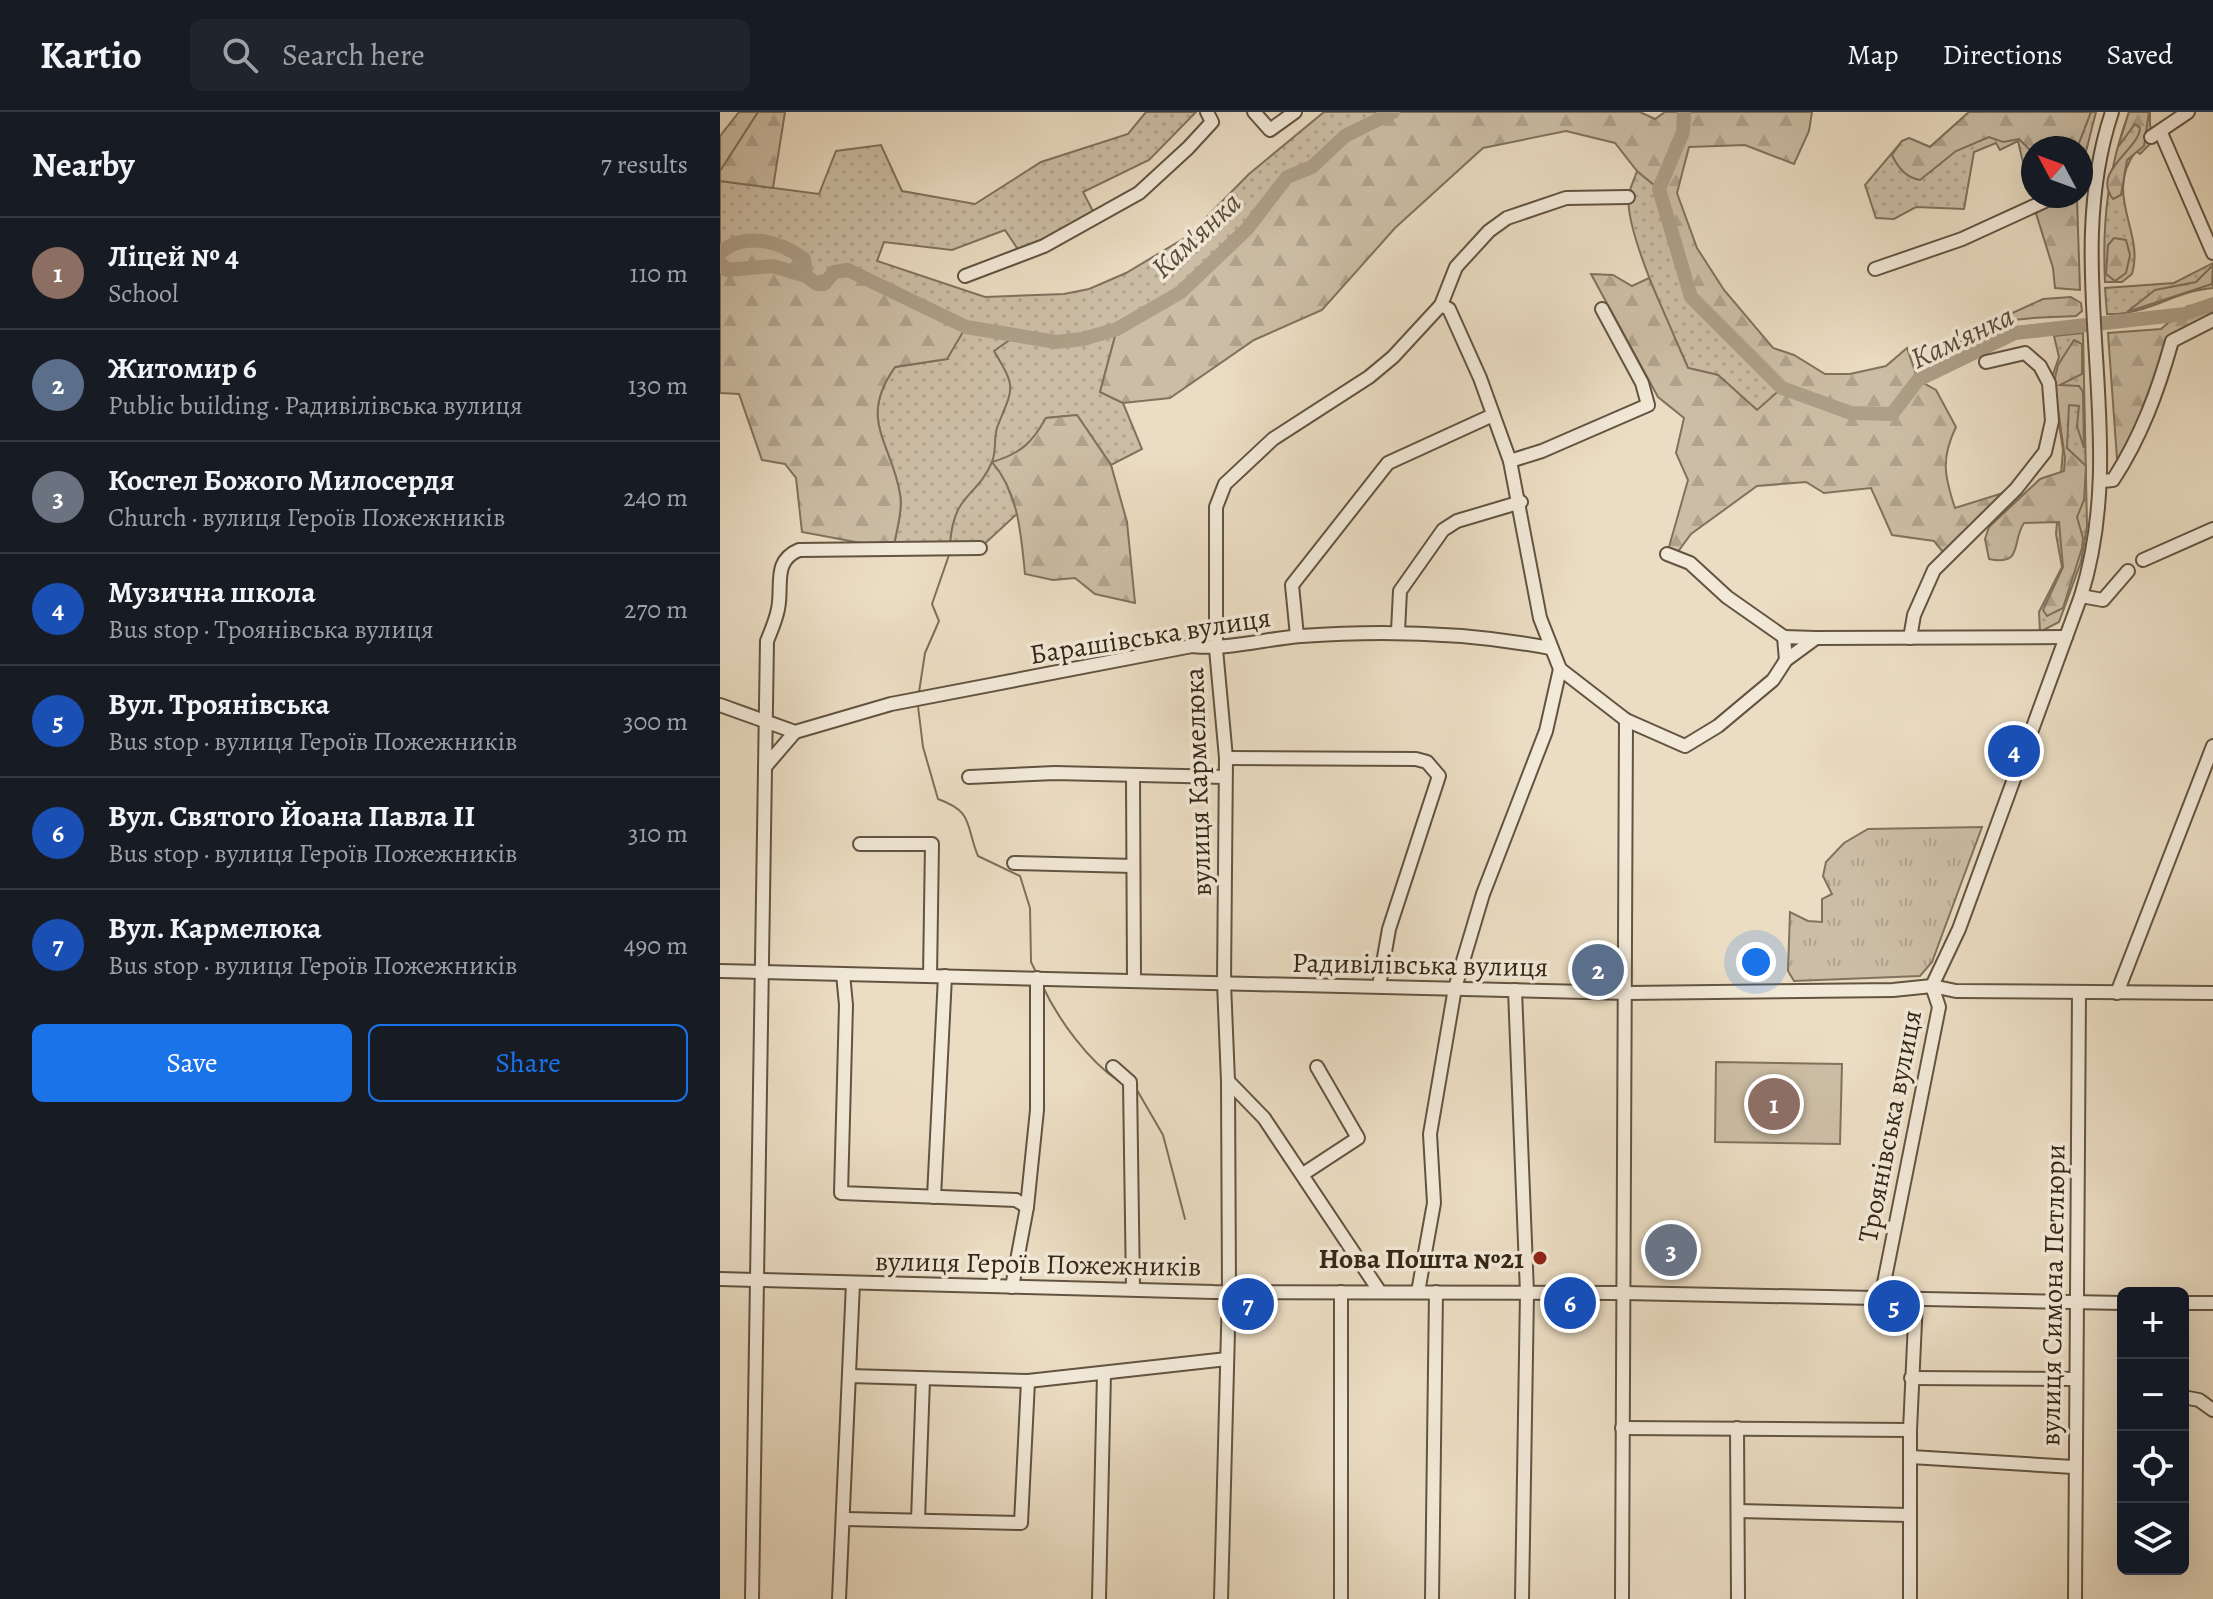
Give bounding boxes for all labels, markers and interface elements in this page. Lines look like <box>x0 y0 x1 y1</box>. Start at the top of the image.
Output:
search box <box>190 19 750 91</box>
text: Kartio <box>40 29 142 81</box>
icon: search <box>218 33 262 77</box>
text: Search here <box>282 35 425 75</box>
text: Map <box>1847 36 1898 74</box>
text: Directions <box>1942 36 2063 74</box>
text: Saved <box>2107 36 2173 74</box>
north arrow <box>2021 136 2093 208</box>
text: Nearby <box>32 141 135 188</box>
text: 7 results <box>601 147 688 182</box>
water label: Кам'янка <box>1142 183 1250 287</box>
text: Ліцей № 4 <box>108 236 239 276</box>
text: 1 <box>53 256 63 291</box>
text: 110 m <box>630 256 688 291</box>
text: School <box>108 276 178 311</box>
water label: Кам'янка <box>1904 296 2020 378</box>
text: Житомир 6 <box>108 348 257 388</box>
text: 2 <box>52 368 64 403</box>
text: 130 m <box>628 368 688 403</box>
text: Public building · Радивілівська вулиця <box>108 388 523 423</box>
text: Костел Божого Милосердя <box>108 460 455 500</box>
text: 3 <box>52 480 64 515</box>
text: 240 m <box>623 480 688 515</box>
text: Church · вулиця Героїв Пожежників <box>108 500 505 535</box>
text: Музична школа <box>108 572 316 612</box>
text: 4 <box>52 592 64 627</box>
text: 270 m <box>624 592 688 627</box>
street label: Барашівська вулиця <box>1027 598 1273 674</box>
text: Bus stop · Троянівська вулиця <box>108 612 433 647</box>
street label: вулиця Кармелюка <box>1175 667 1221 897</box>
text: Вул. Троянівська <box>108 684 330 724</box>
text: 5 <box>52 704 64 739</box>
text: 300 m <box>623 704 688 739</box>
pin: 4 <box>1988 721 2040 781</box>
text: Bus stop · вулиця Героїв Пожежників <box>108 724 517 759</box>
text: Вул. Святого Йоана Павла ІІ <box>108 796 475 836</box>
text: 6 <box>52 816 64 851</box>
text: 310 m <box>628 816 688 851</box>
text: Bus stop · вулиця Героїв Пожежників <box>108 836 517 871</box>
text: Вул. Кармелюка <box>108 908 321 948</box>
text: 7 <box>52 928 64 963</box>
text: 490 m <box>624 928 688 963</box>
pin: 2 <box>1572 940 1624 1000</box>
your location <box>1736 942 1776 982</box>
street label: Радивілівська вулиця <box>1291 944 1549 986</box>
text: Bus stop · вулиця Героїв Пожежників <box>108 948 517 983</box>
street label: Троянівська вулиця <box>1849 1007 1931 1246</box>
button: Save <box>32 1024 352 1102</box>
button: Share <box>368 1024 688 1102</box>
pin: 1 <box>1748 1074 1800 1134</box>
street label: вулиця Симона Петлюри <box>2031 1144 2075 1446</box>
pin: 3 <box>1645 1220 1697 1280</box>
place label: Нова Пошта №21 <box>1319 1240 1524 1278</box>
street label: вулиця Героїв Пожежників <box>875 1242 1201 1286</box>
marker: Нова Пошта №21 <box>1531 1249 1549 1267</box>
pin: 6 <box>1544 1273 1596 1333</box>
pin: 7 <box>1222 1274 1274 1334</box>
pin: 5 <box>1868 1276 1920 1336</box>
map controls <box>2117 1287 2189 1575</box>
button: + <box>2117 1287 2189 1359</box>
button: − <box>2117 1359 2189 1431</box>
button: locate <box>2117 1431 2189 1503</box>
button: layers <box>2117 1503 2189 1575</box>

